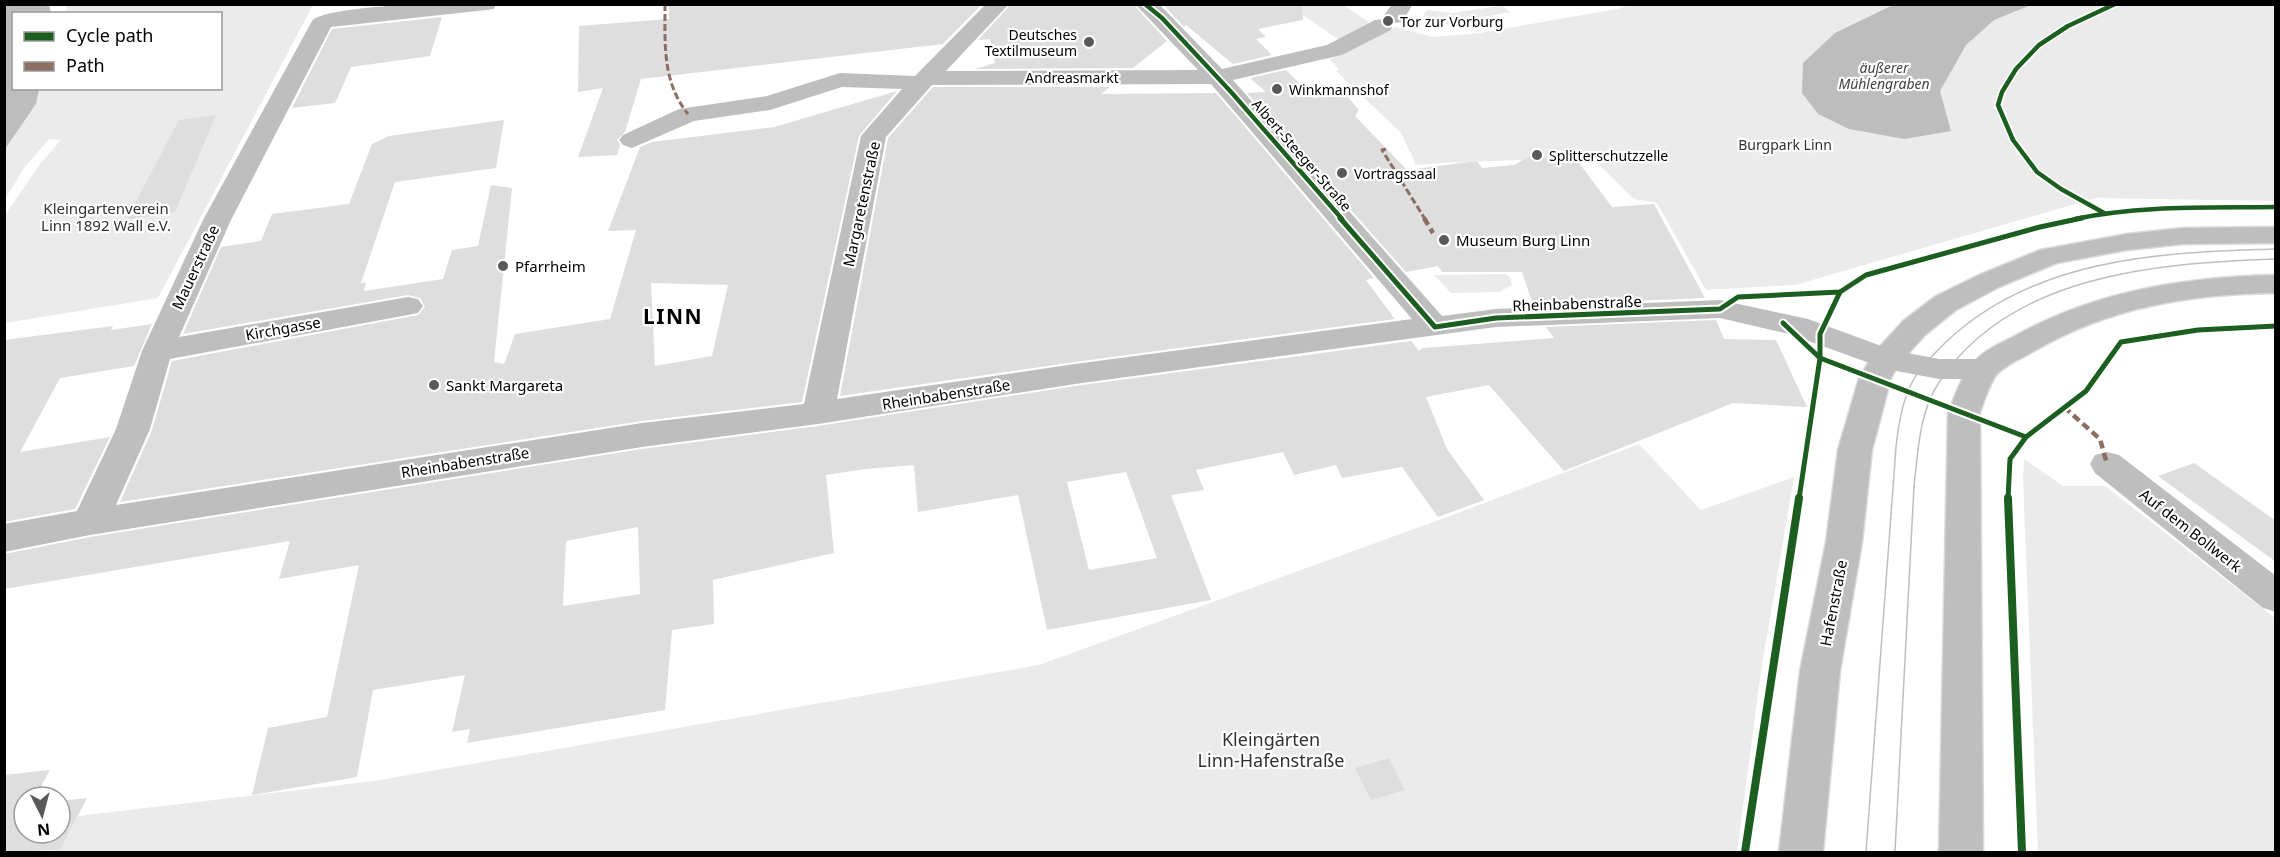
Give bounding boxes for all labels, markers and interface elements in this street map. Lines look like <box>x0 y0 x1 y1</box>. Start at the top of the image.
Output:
legend <box>12 12 222 90</box>
place label: Tor zur Vorburg <box>1400 12 1503 31</box>
marker: Tor zur Vorburg <box>1381 14 1395 28</box>
text: Cycle path <box>66 23 153 47</box>
place label: Deutsches Textilmuseum <box>985 25 1077 60</box>
marker: Deutsches Textilmuseum <box>1082 35 1096 49</box>
text: Path <box>66 53 105 77</box>
water label: äußerer Mühlengraben <box>1838 58 1930 93</box>
street label: Andreasmarkt <box>1025 68 1119 87</box>
place label: Winkmannshof <box>1289 80 1390 99</box>
marker: Winkmannshof <box>1270 82 1284 96</box>
street label: Albert-Steeger-Straße <box>1248 95 1356 215</box>
park label: Burgpark Linn <box>1738 135 1832 154</box>
street label: Margaretenstraße <box>838 139 884 269</box>
place label: Splitterschutzzelle <box>1549 146 1668 165</box>
marker: Splitterschutzzelle <box>1530 148 1544 162</box>
place label: Vortragssaal <box>1354 164 1436 183</box>
marker: Vortragssaal <box>1335 166 1349 180</box>
park label: Kleingartenverein Linn 1892 Wall e.V. <box>41 198 171 235</box>
street label: Mauerstraße <box>167 222 223 312</box>
place label: Museum Burg Linn <box>1456 230 1590 250</box>
marker: Museum Burg Linn <box>1437 233 1451 247</box>
place label: Pfarrheim <box>515 256 586 276</box>
marker: Pfarrheim <box>496 259 510 273</box>
street label: Rheinbabenstraße <box>1512 291 1642 315</box>
district label: LINN <box>643 302 703 330</box>
street label: Kirchgasse <box>244 312 322 344</box>
street label: Rheinbabenstraße <box>880 374 1012 414</box>
place label: Sankt Margareta <box>446 375 563 395</box>
marker: Sankt Margareta <box>427 378 441 392</box>
street label: Rheinbabenstraße <box>399 442 531 482</box>
street label: Auf dem Bollwerk <box>2136 484 2246 576</box>
street label: Hafenstraße <box>1815 558 1851 648</box>
park label: Kleingärten Linn-Hafenstraße <box>1198 727 1344 772</box>
north arrow <box>12 785 72 845</box>
text: N <box>36 818 51 842</box>

